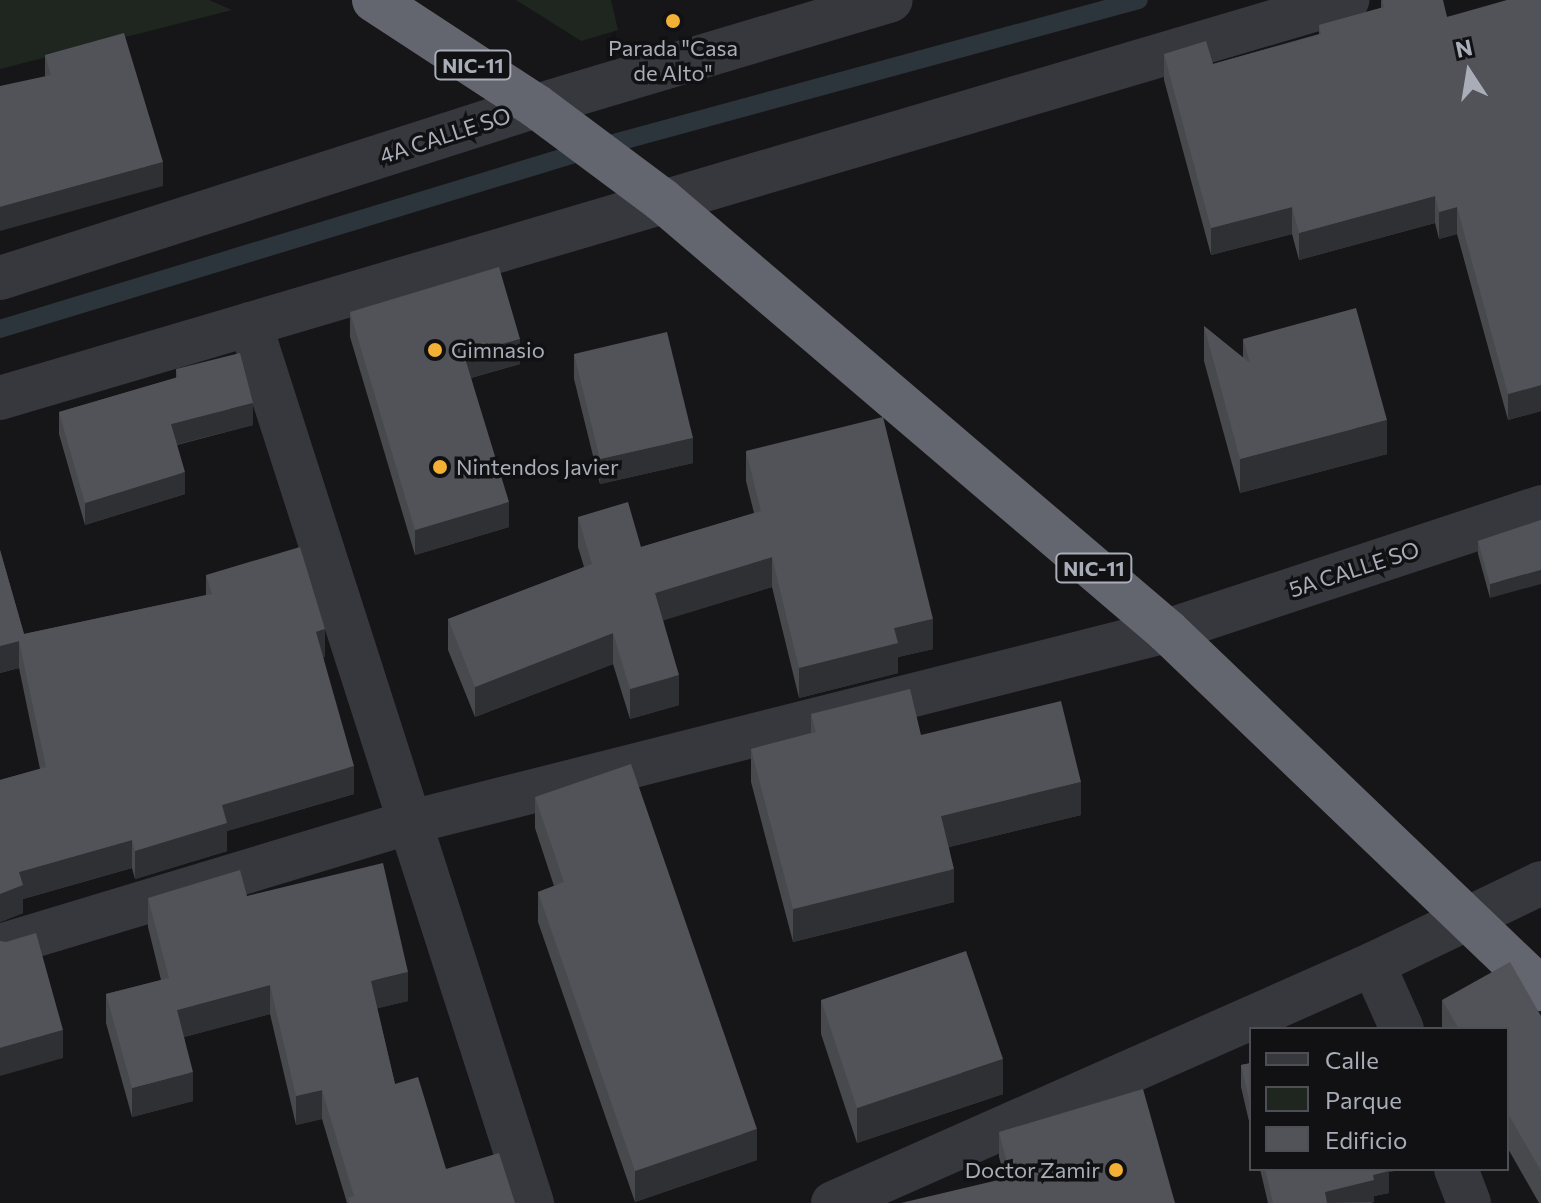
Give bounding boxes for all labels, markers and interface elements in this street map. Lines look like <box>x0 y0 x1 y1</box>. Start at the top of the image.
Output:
marker: Parada "Casa de Alto" <box>664 12 682 30</box>
north arrow <box>1429 32 1509 112</box>
text: N <box>1453 33 1475 63</box>
place label: Parada "Casa de Alto" <box>608 34 738 86</box>
road number: NIC-11 <box>433 49 513 81</box>
street label: 4A CALLE SO <box>376 101 514 169</box>
place label: Gimnasio <box>451 337 545 363</box>
marker: Gimnasio <box>426 341 444 359</box>
place label: Nintendos Javier <box>456 454 619 480</box>
marker: Nintendos Javier <box>431 458 449 476</box>
street label: 5A CALLE SO <box>1286 536 1422 602</box>
road number: NIC-11 <box>1054 552 1134 584</box>
legend <box>1249 1027 1509 1171</box>
text: Calle <box>1325 1045 1379 1074</box>
text: Parque <box>1325 1085 1402 1114</box>
text: Edificio <box>1325 1125 1407 1154</box>
place label: Doctor Zamir <box>965 1157 1100 1183</box>
marker: Doctor Zamir <box>1107 1161 1125 1179</box>

